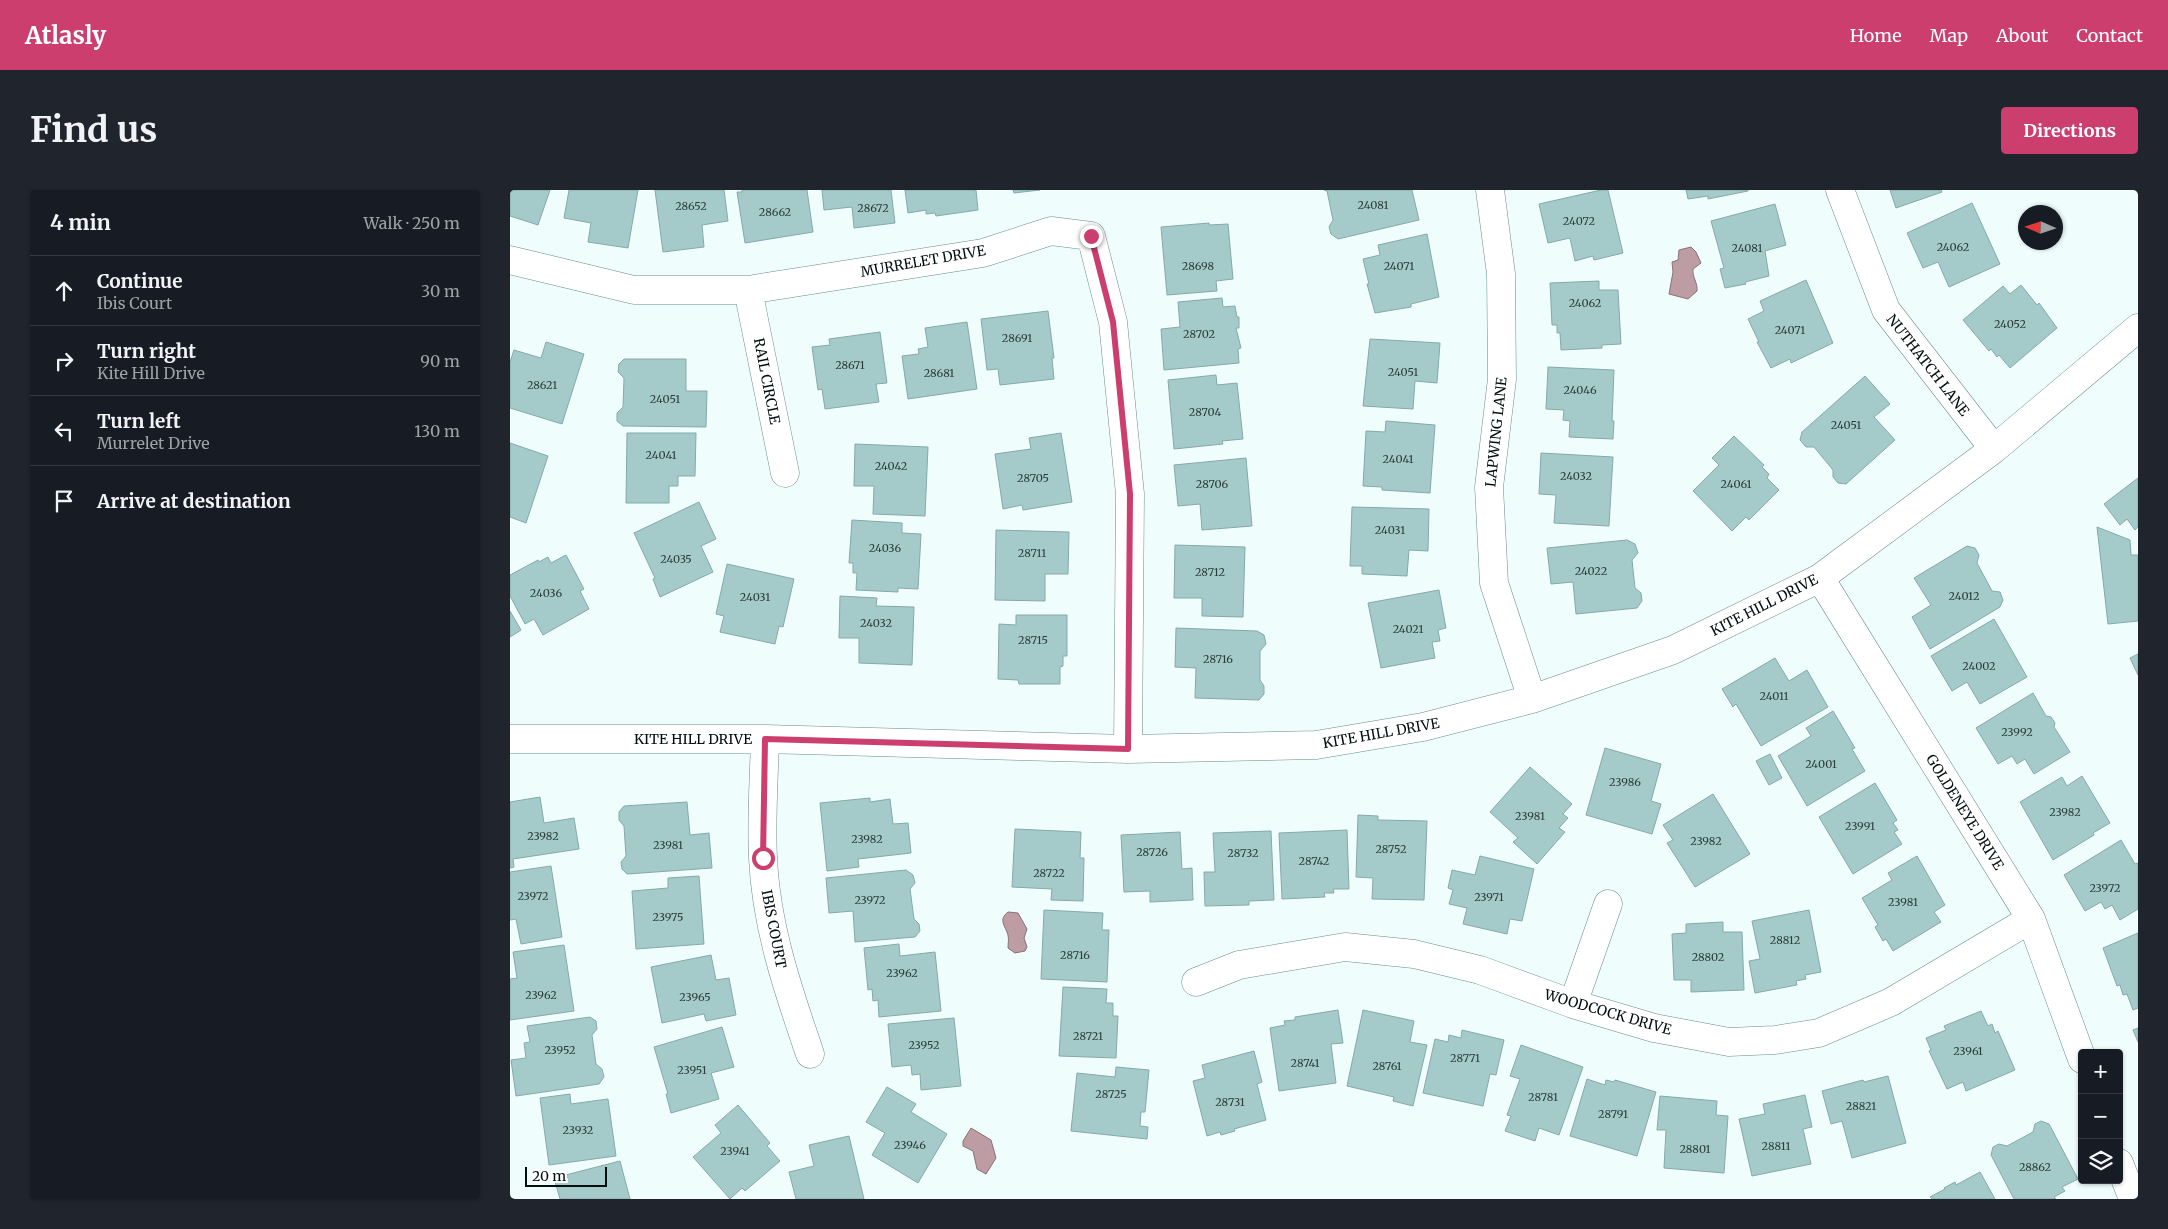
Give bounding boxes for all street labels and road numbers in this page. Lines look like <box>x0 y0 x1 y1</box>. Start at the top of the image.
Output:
street label: MURRELET DRIVE <box>859 241 987 281</box>
street label: NUTHATCH LANE <box>1883 311 1973 420</box>
street label: RAIL CIRCLE <box>750 336 784 426</box>
street label: LAPWING LANE <box>1481 376 1511 488</box>
street label: KITE HILL DRIVE <box>1707 570 1821 640</box>
street label: KITE HILL DRIVE <box>1321 714 1441 752</box>
street label: KITE HILL DRIVE <box>634 730 752 748</box>
street label: GOLDENEYE DRIVE <box>1922 751 2008 873</box>
street label: IBIS COURT <box>758 888 790 970</box>
street label: WOODCOCK DRIVE <box>1541 985 1674 1039</box>

